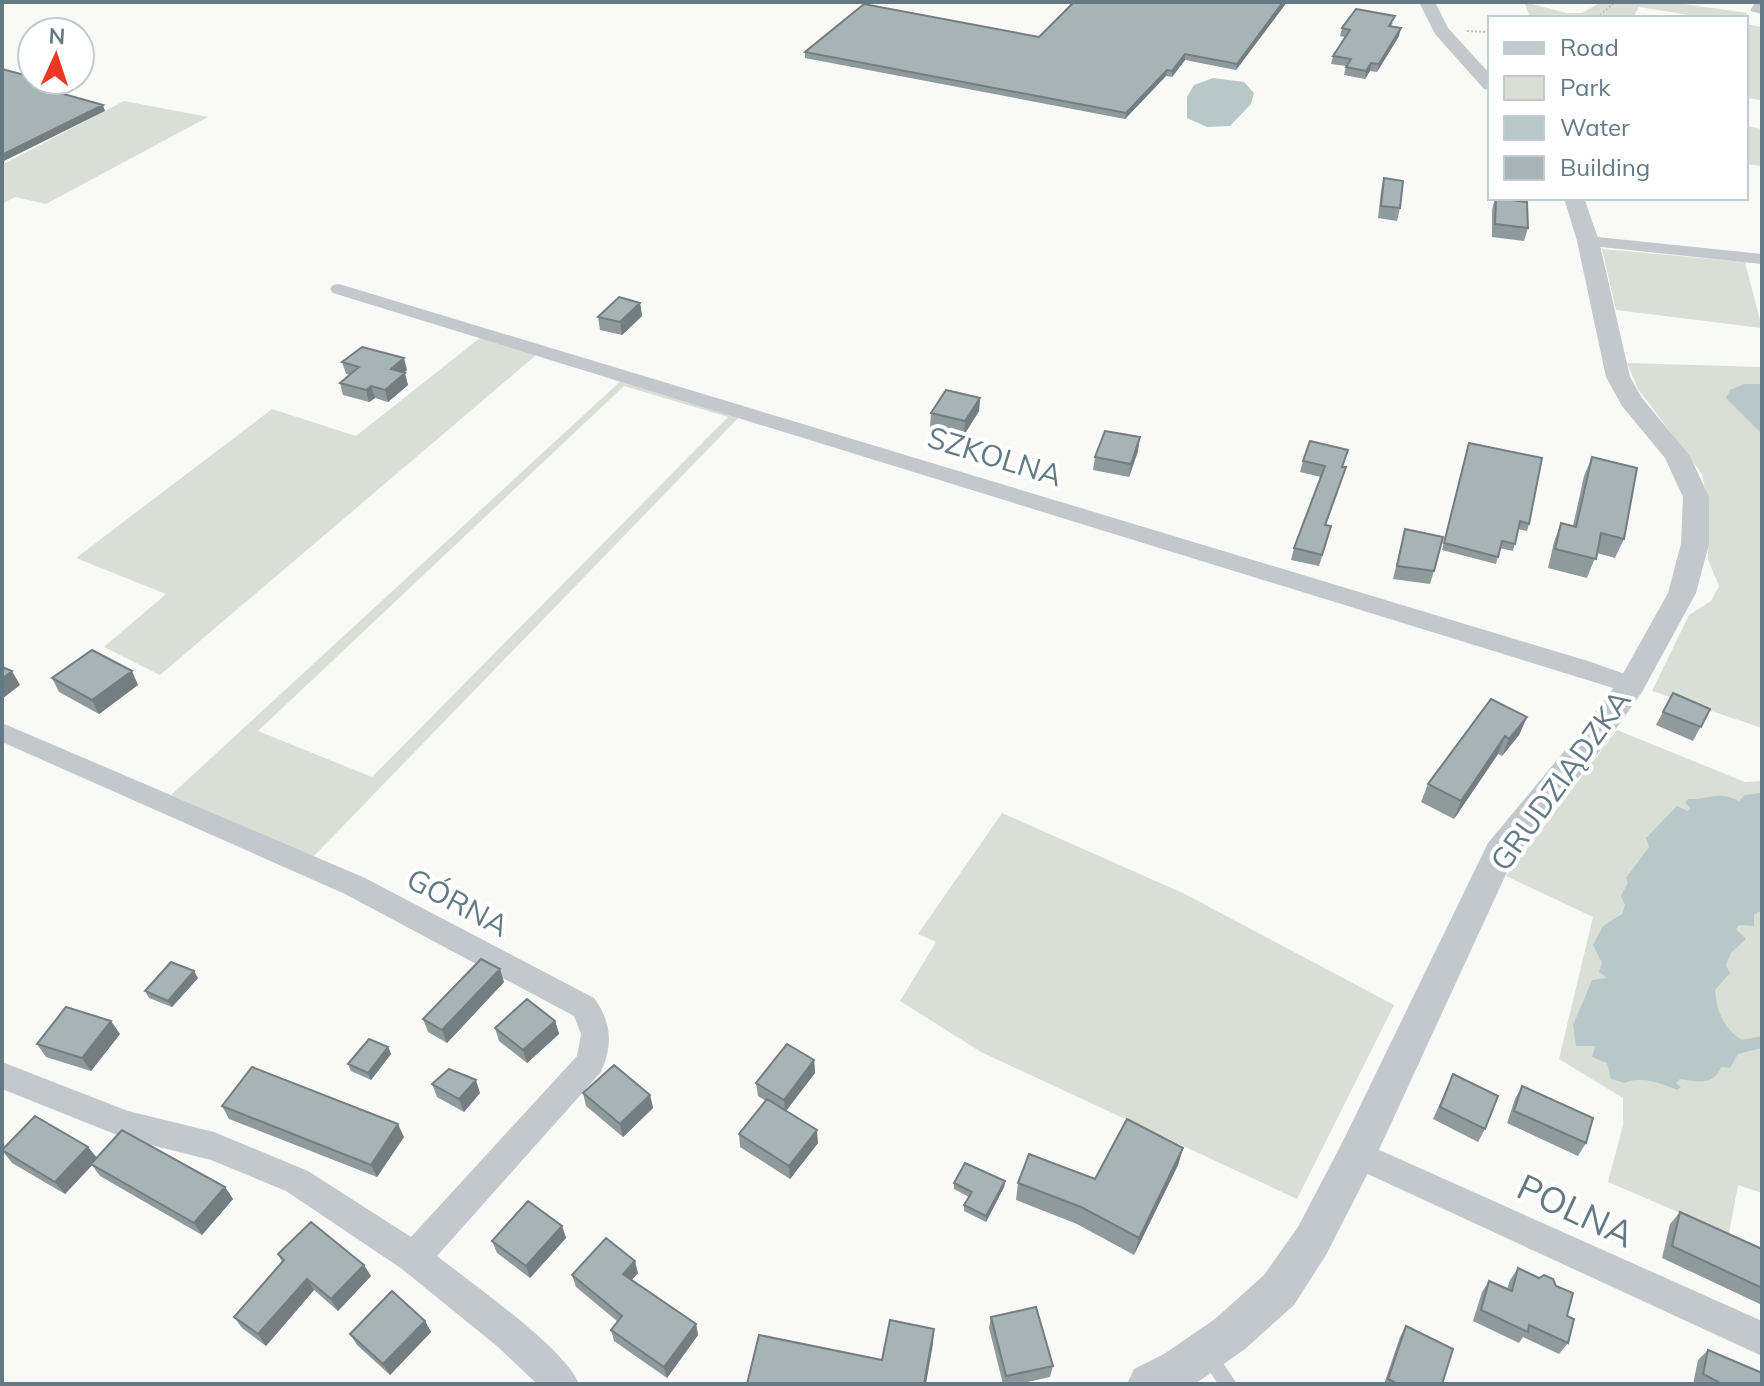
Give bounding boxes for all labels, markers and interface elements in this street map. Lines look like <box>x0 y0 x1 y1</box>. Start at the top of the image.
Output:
north arrow <box>16 16 96 96</box>
legend <box>1488 16 1748 200</box>
text: N <box>48 22 66 50</box>
text: Road <box>1560 32 1619 62</box>
text: Park <box>1560 72 1611 102</box>
text: Water <box>1560 112 1630 142</box>
text: Building <box>1560 152 1650 182</box>
street label: SZKOLNA <box>923 418 1067 494</box>
street label: GRUDZIĄDZKA <box>1482 682 1638 878</box>
street label: GÓRNA <box>400 859 516 945</box>
street label: POLNA <box>1510 1163 1642 1257</box>

